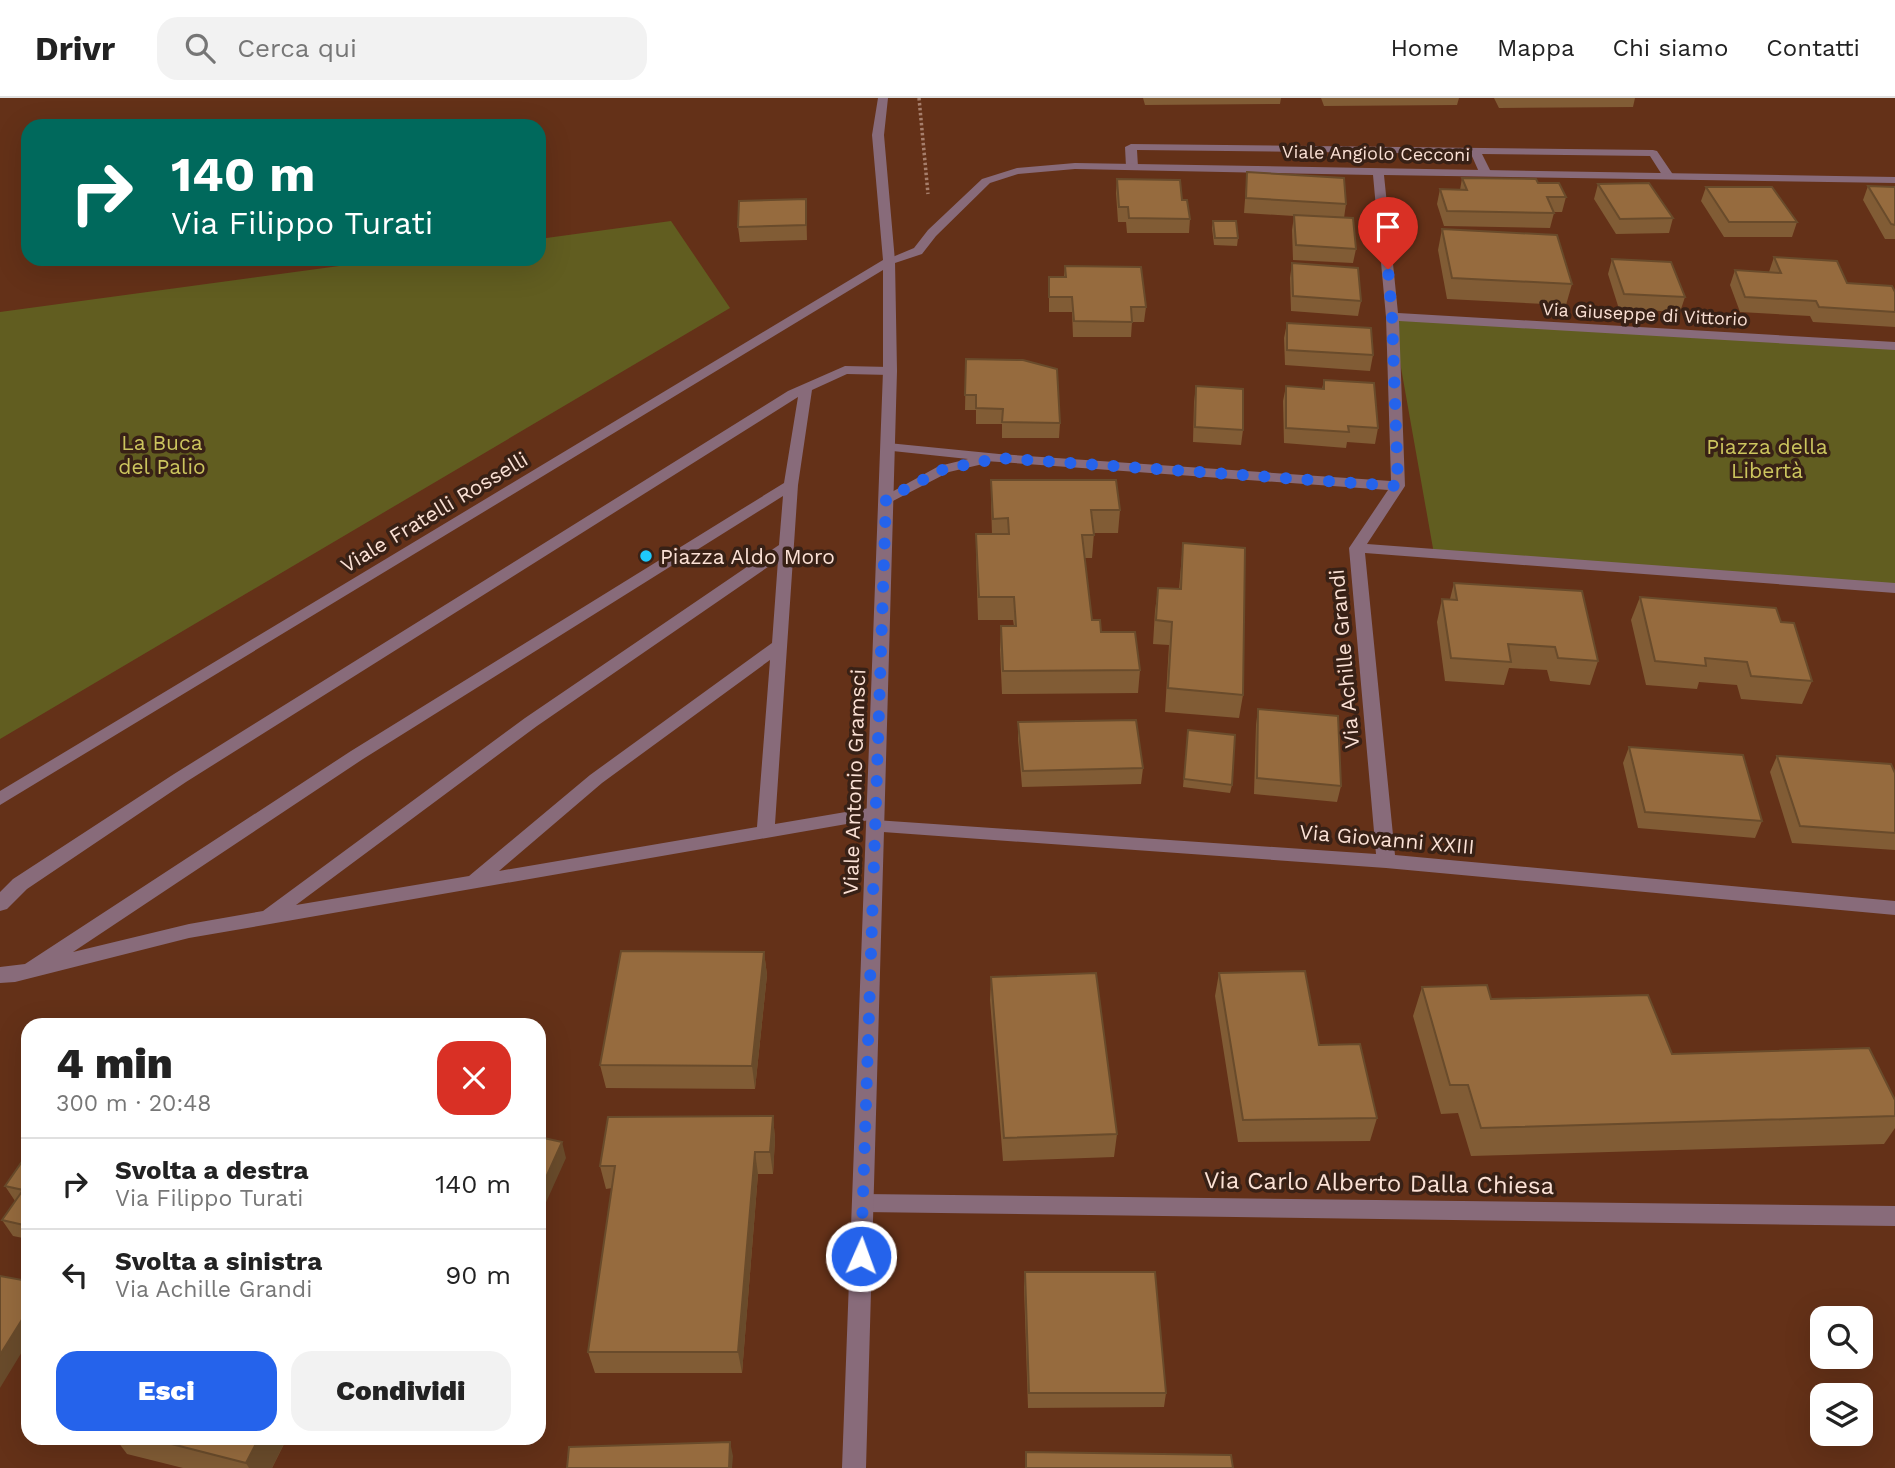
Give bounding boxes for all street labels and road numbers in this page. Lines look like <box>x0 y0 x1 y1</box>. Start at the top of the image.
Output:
street label: Viale Angiolo Cecconi <box>1282 141 1470 165</box>
street label: Via Giuseppe di Vittorio <box>1542 298 1748 330</box>
street label: Viale Fratelli Rosselli <box>336 446 532 578</box>
street label: Via Achille Grandi <box>1324 568 1364 750</box>
street label: Viale Antonio Gramsci <box>838 669 870 895</box>
street label: Via Giovanni XXIII <box>1298 819 1476 859</box>
street label: Via Carlo Alberto Dalla Chiesa <box>1204 1166 1554 1200</box>

